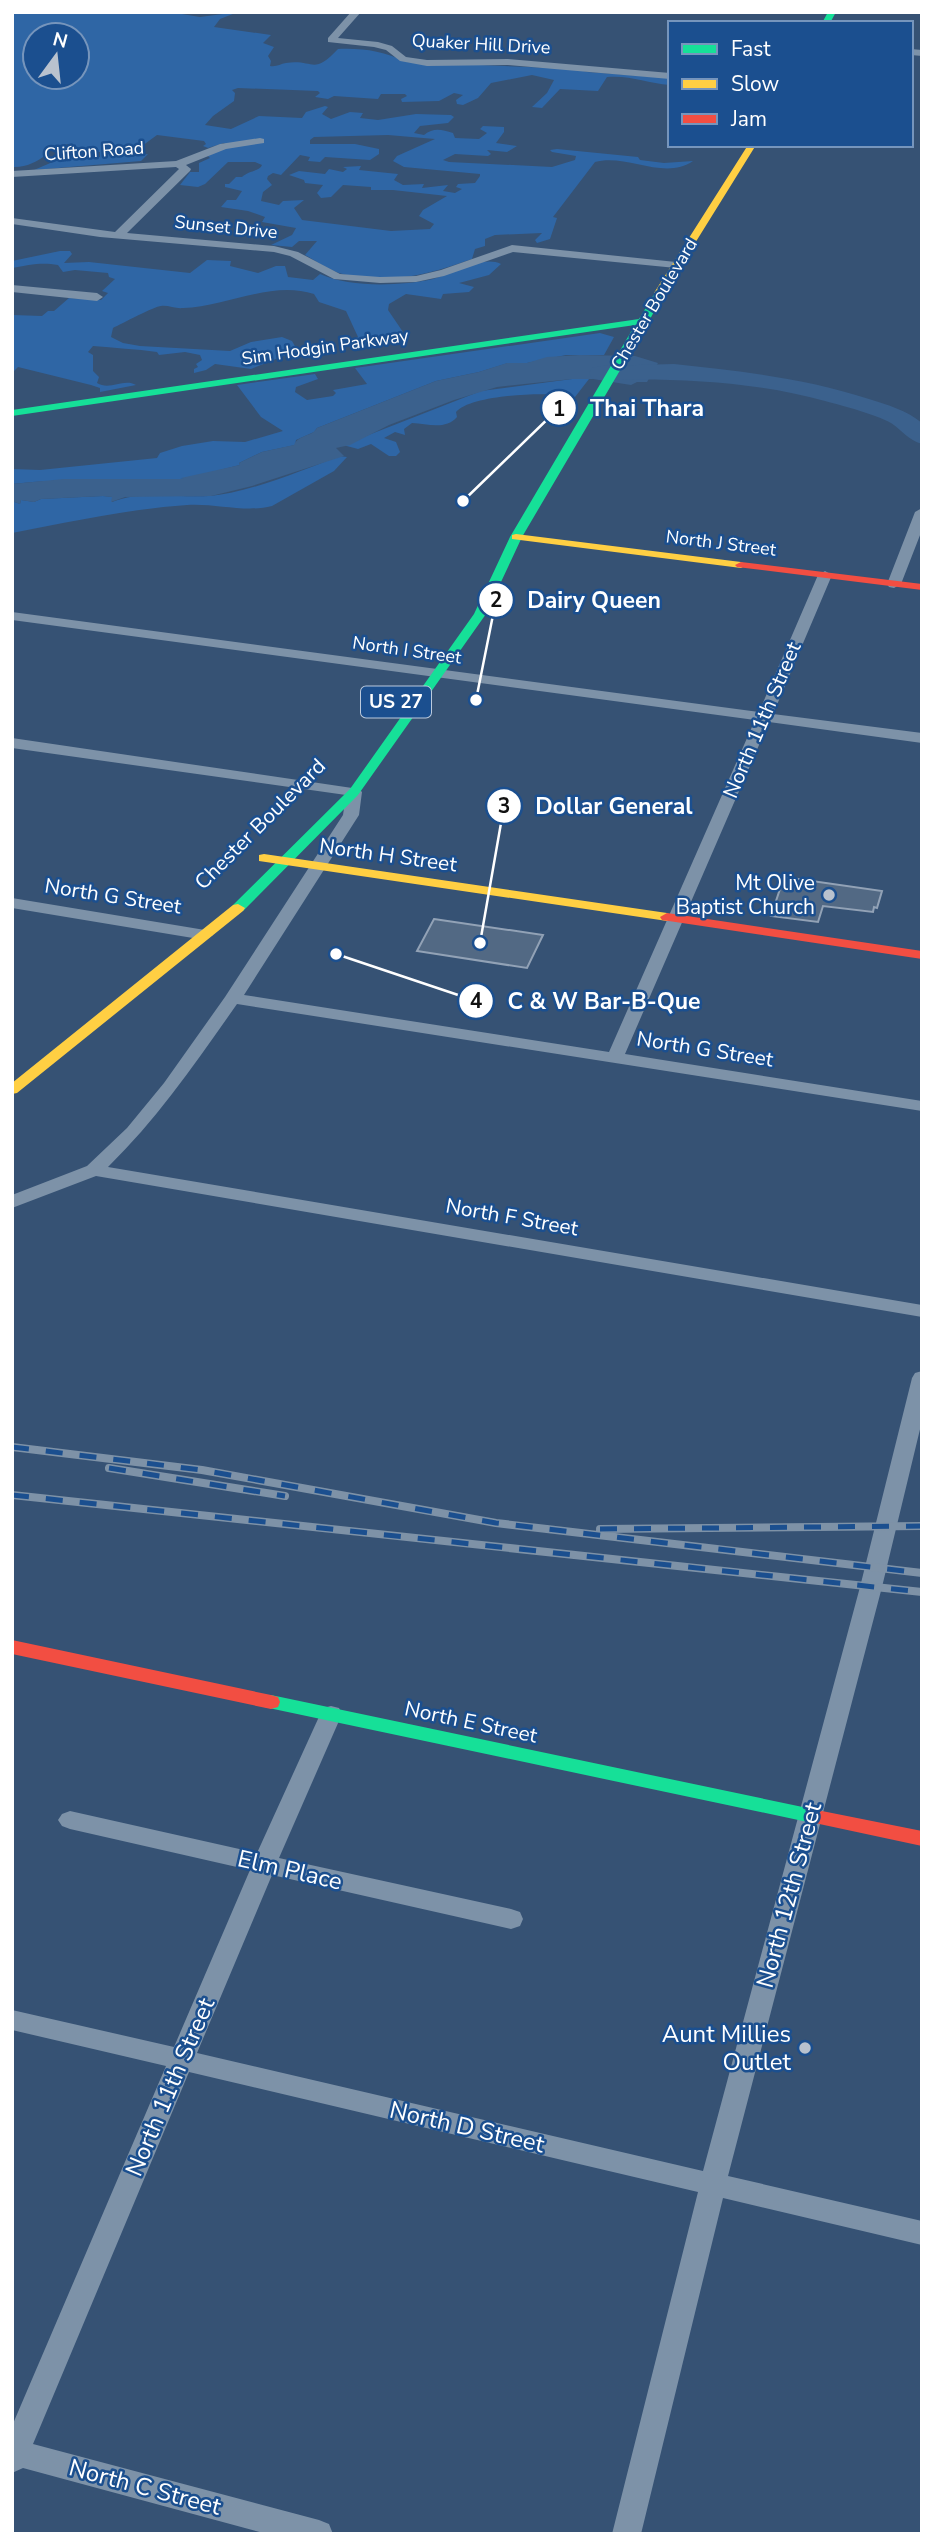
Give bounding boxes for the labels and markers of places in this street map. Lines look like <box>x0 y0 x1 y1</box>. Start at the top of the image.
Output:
callout: Thai Thara <box>541 386 718 430</box>
callout: Dairy Queen <box>478 578 675 622</box>
callout: Dollar General <box>487 784 707 828</box>
place label: Mt Olive Baptist Church <box>676 869 815 921</box>
marker: Mt Olive Baptist Church <box>821 887 837 903</box>
callout: C & W Bar-B-Que <box>459 979 715 1023</box>
place label: Aunt Millies Outlet <box>662 2018 792 2078</box>
marker: Aunt Millies Outlet <box>797 2040 813 2056</box>

